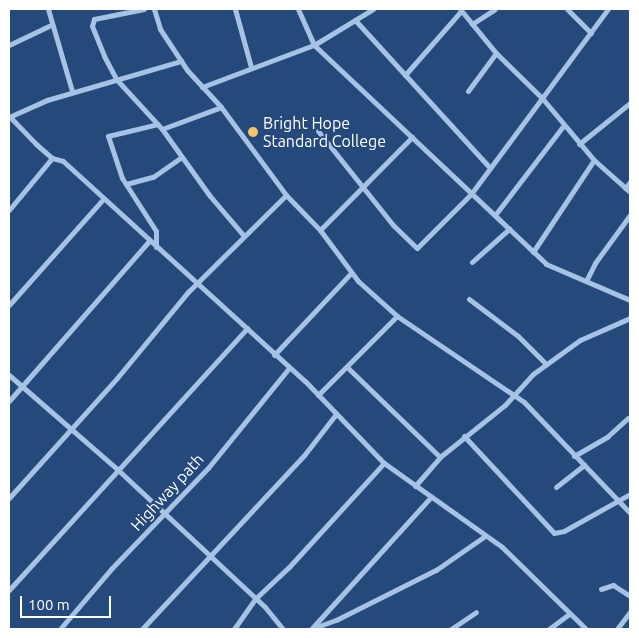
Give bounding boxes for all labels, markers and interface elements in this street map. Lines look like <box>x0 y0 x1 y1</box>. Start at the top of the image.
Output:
place label: Bright Hope Standard College <box>263 113 386 151</box>
marker: Bright Hope Standard College <box>247 126 259 138</box>
street label: Highway path <box>126 449 208 535</box>
scale bar <box>22 586 114 618</box>
text: 100 m <box>28 596 70 613</box>

